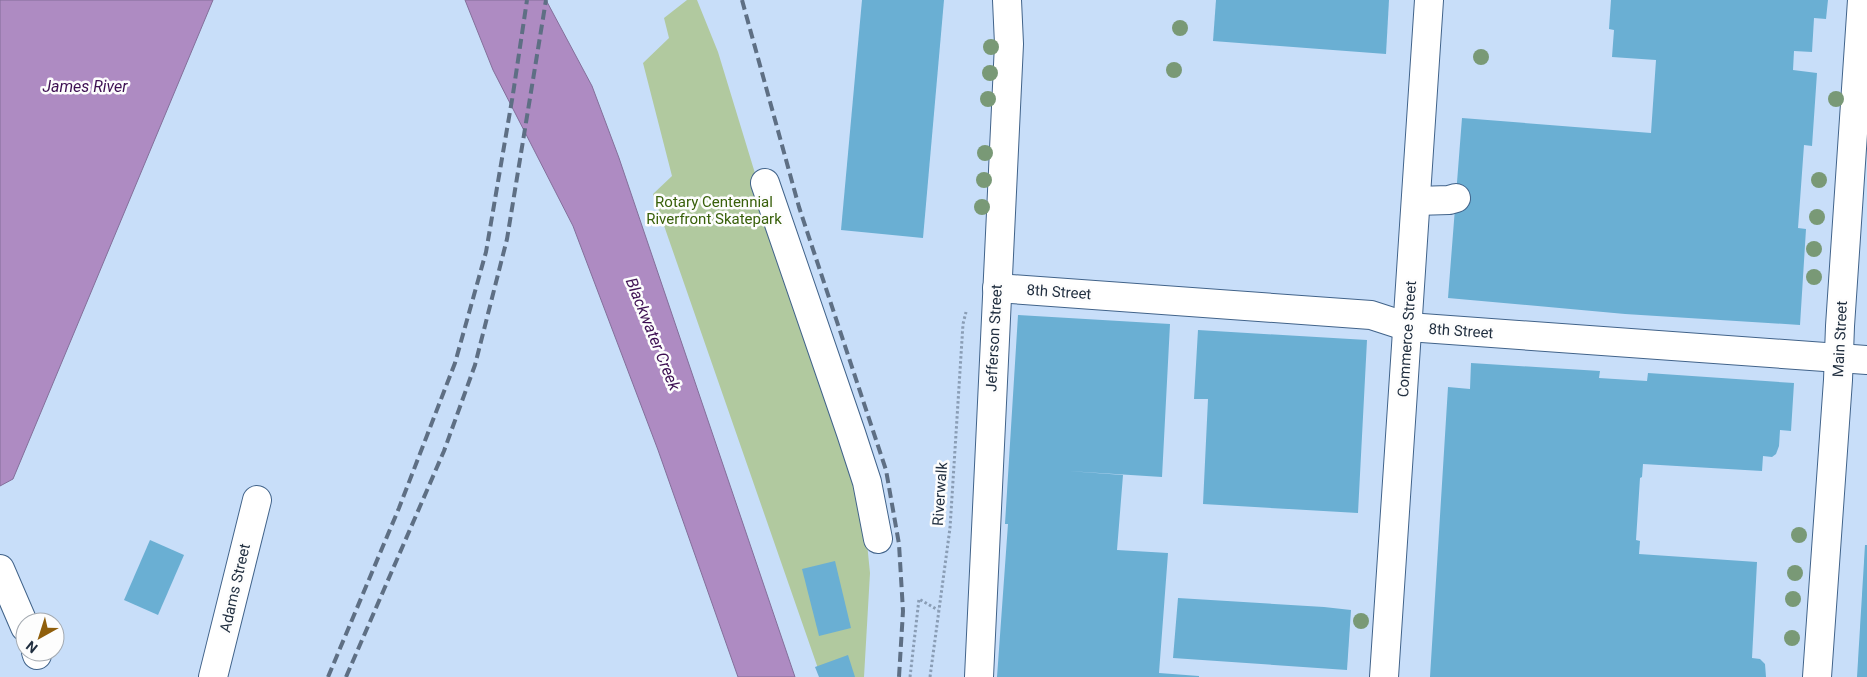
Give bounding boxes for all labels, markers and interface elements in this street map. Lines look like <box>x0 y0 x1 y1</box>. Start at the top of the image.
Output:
water label: James River <box>42 77 128 96</box>
park label: Rotary Centennial Riverfront Skatepark <box>646 193 782 228</box>
water label: Blackwater Creek <box>622 275 685 394</box>
street label: Commerce Street <box>1394 280 1420 398</box>
street label: 8th Street <box>1026 281 1092 303</box>
street label: Jefferson Street <box>982 284 1006 392</box>
street label: Main Street <box>1829 300 1851 378</box>
street label: 8th Street <box>1428 320 1494 342</box>
street label: Riverwalk <box>929 461 951 527</box>
street label: Adams Street <box>216 542 254 634</box>
north arrow <box>15 612 65 662</box>
text: N <box>23 638 41 656</box>

